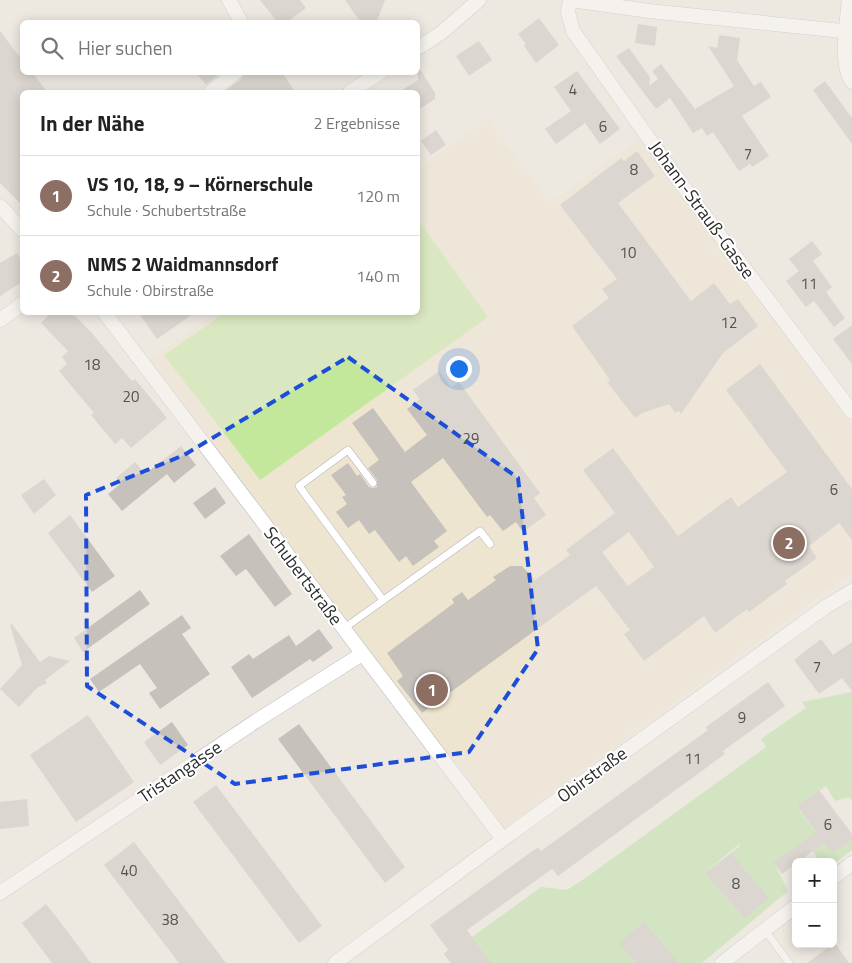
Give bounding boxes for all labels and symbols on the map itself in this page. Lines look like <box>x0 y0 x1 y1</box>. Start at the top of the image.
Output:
house number: 4 <box>569 78 577 101</box>
house number: 6 <box>599 115 607 138</box>
street label: Johann-Strauß-Gasse <box>643 135 762 284</box>
house number: 7 <box>744 142 752 165</box>
house number: 8 <box>630 158 638 181</box>
house number: 10 <box>620 241 636 264</box>
house number: 11 <box>801 272 817 295</box>
house number: 12 <box>721 311 737 334</box>
house number: 18 <box>84 353 100 376</box>
your location <box>446 356 472 382</box>
house number: 20 <box>123 385 139 408</box>
house number: 29 <box>463 427 479 450</box>
house number: 6 <box>830 478 838 501</box>
street label: Schubertstraße <box>257 521 349 631</box>
pin: 2 <box>773 524 805 562</box>
house number: 7 <box>813 655 821 678</box>
pin: 1 <box>416 671 448 709</box>
house number: 9 <box>738 706 746 729</box>
street label: Tristangasse <box>133 734 227 809</box>
street label: Obirstraße <box>551 740 632 809</box>
house number: 11 <box>685 747 701 770</box>
house number: 6 <box>824 813 832 836</box>
house number: 40 <box>121 859 137 882</box>
house number: 8 <box>732 872 740 895</box>
house number: 38 <box>162 908 178 931</box>

